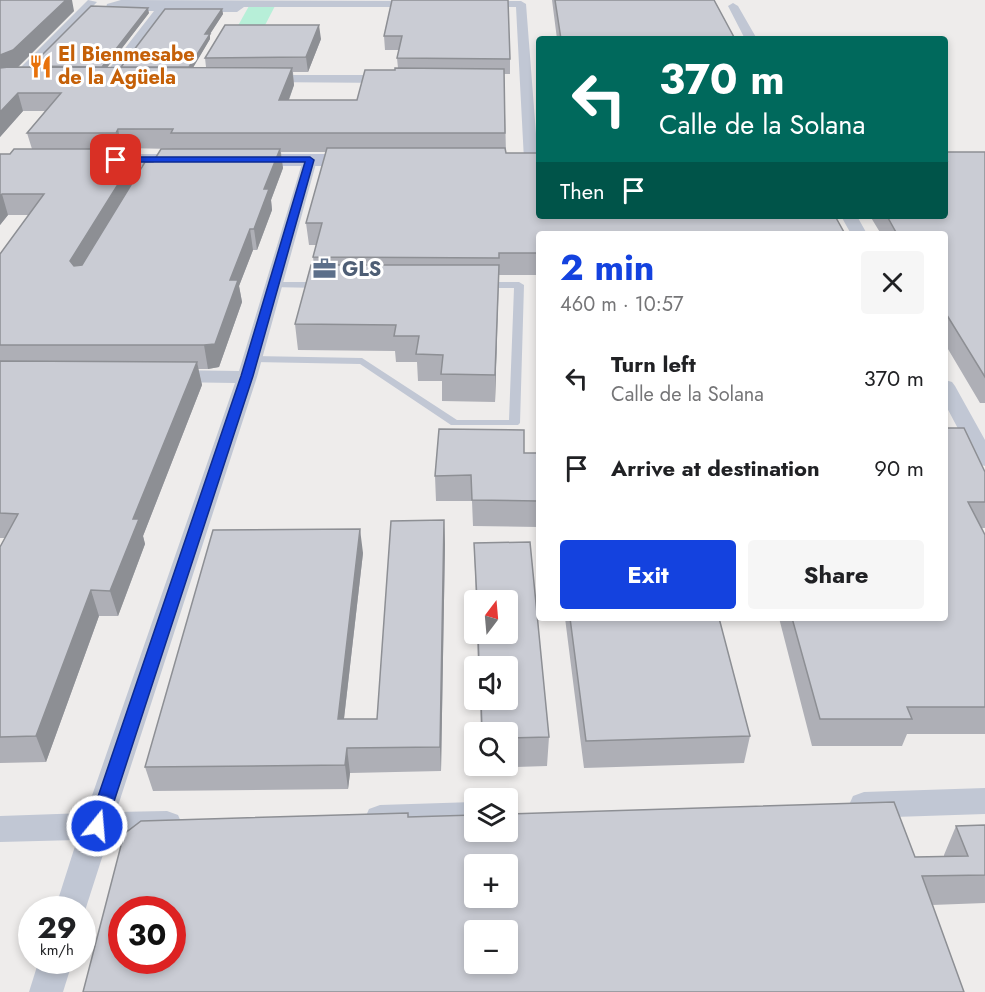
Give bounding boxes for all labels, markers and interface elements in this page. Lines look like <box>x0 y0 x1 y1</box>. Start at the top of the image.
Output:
place label: El Bienmesabe de la Agüela <box>58 40 195 92</box>
text: 370 m <box>659 49 785 110</box>
restaurant icon: El Bienmesabe de la Agüela <box>27 53 53 79</box>
icon: left <box>560 60 638 138</box>
text: Calle de la Solana <box>659 105 866 144</box>
pin <box>90 134 141 185</box>
icon: arrive <box>99 143 132 176</box>
icon: arrive <box>617 174 650 207</box>
text: Then <box>560 175 605 207</box>
text: 2 min <box>560 241 655 293</box>
button: close <box>861 251 924 314</box>
place label: GLS <box>342 255 381 284</box>
office icon: GLS <box>311 256 337 282</box>
text: 460 m · 10:57 <box>560 290 684 319</box>
text: Turn left <box>611 348 696 380</box>
icon: left <box>560 362 593 395</box>
text: 370 m <box>864 362 924 394</box>
text: Calle de la Solana <box>611 380 764 409</box>
icon: arrive <box>560 452 593 485</box>
text: Arrive at destination <box>611 452 820 484</box>
text: 90 m <box>874 452 924 484</box>
button: Exit <box>560 540 736 609</box>
button: Share <box>748 540 924 609</box>
north arrow <box>464 590 518 644</box>
map controls <box>464 590 518 974</box>
button: sound <box>464 656 518 710</box>
button: search <box>464 722 518 776</box>
button: layers <box>464 788 518 842</box>
position arrow <box>65 794 129 858</box>
button: + <box>464 854 518 908</box>
speed limit sign: 30 <box>108 896 186 974</box>
text: 29 <box>37 906 77 949</box>
button: − <box>464 920 518 974</box>
text: km/h <box>40 939 74 961</box>

